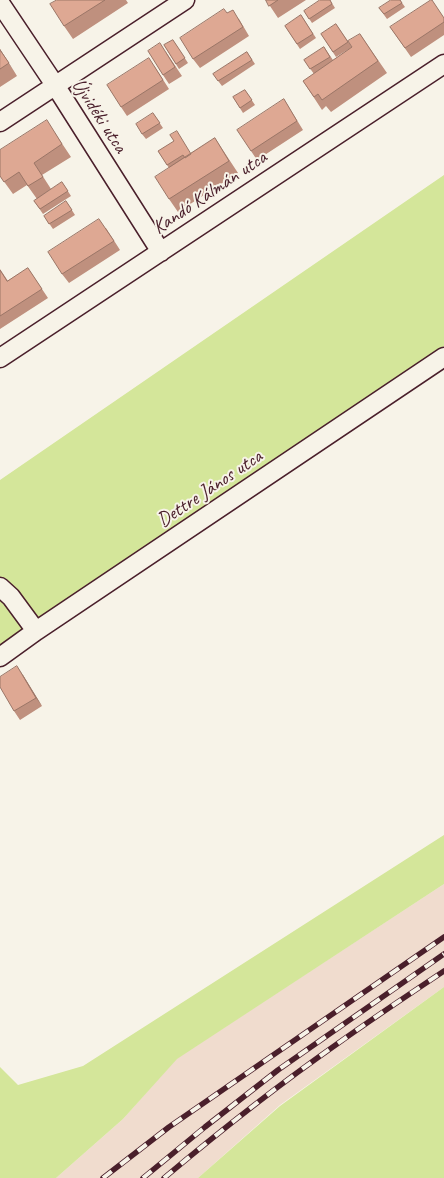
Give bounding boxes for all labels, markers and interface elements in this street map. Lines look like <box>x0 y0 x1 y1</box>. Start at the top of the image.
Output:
street label: Újvidéki utca <box>66 74 132 158</box>
street label: Kandó Kálmán utca <box>148 146 272 240</box>
street label: Dettre János utca <box>153 445 267 533</box>

